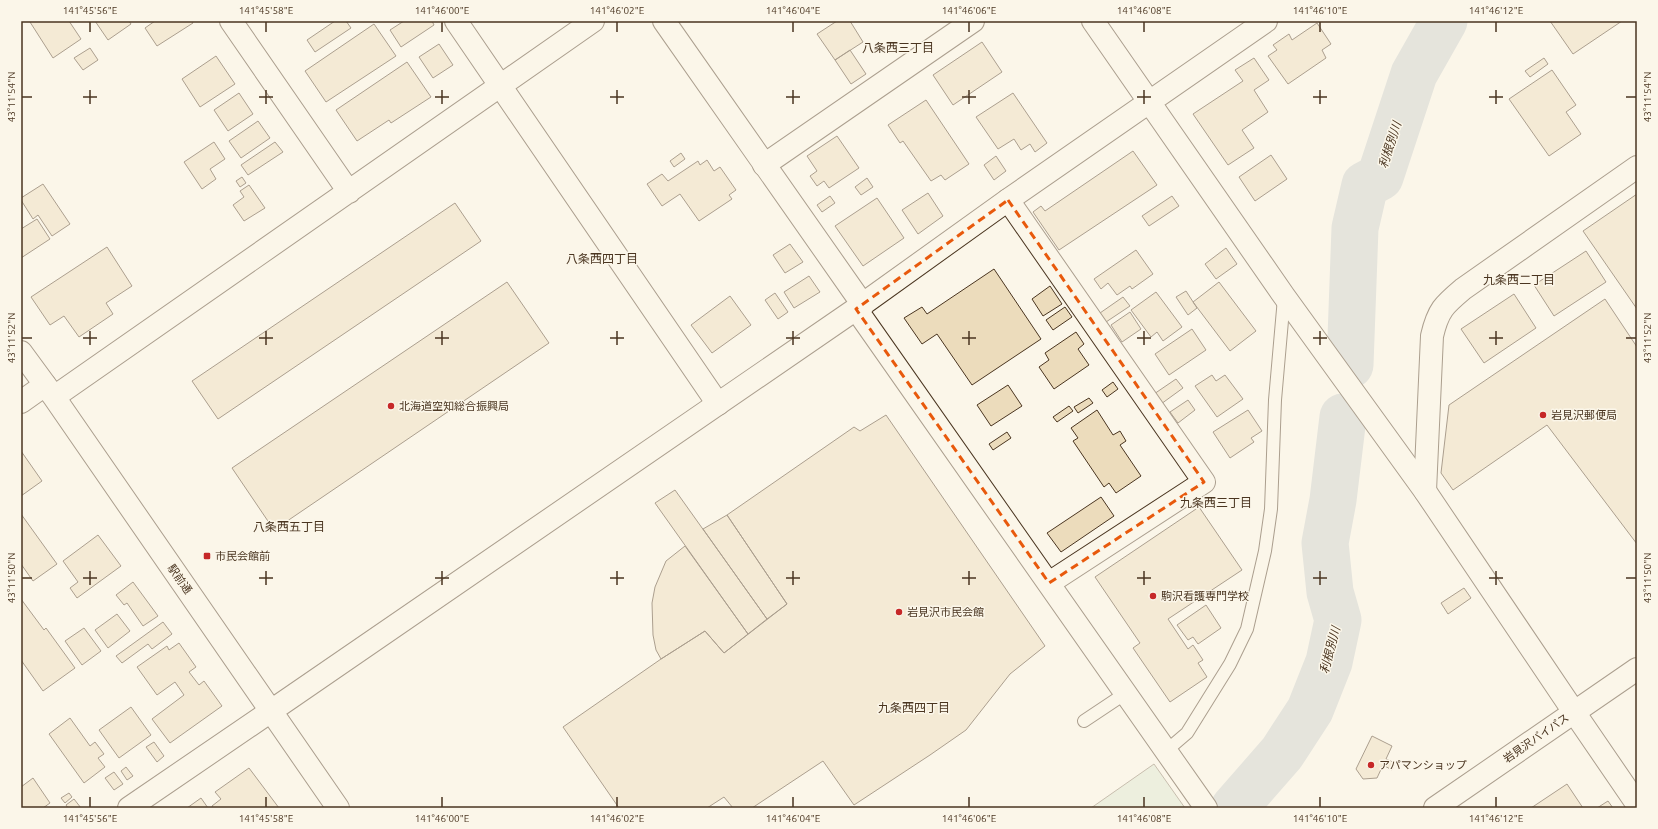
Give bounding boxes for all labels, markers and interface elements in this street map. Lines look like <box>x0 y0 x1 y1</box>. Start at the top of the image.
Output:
text: 141°45'56"E <box>63 5 118 16</box>
text: 141°45'58"E <box>239 5 294 16</box>
text: 141°46'00"E <box>415 5 470 16</box>
text: 141°46'02"E <box>590 5 645 16</box>
text: 141°46'04"E <box>766 5 821 16</box>
text: 141°46'06"E <box>942 5 997 16</box>
text: 141°46'08"E <box>1117 5 1172 16</box>
text: 141°46'10"E <box>1293 5 1348 16</box>
text: 141°46'12"E <box>1469 5 1524 16</box>
district label: 八条西三丁目 <box>862 41 934 54</box>
text: 43°11'54"N <box>6 72 17 122</box>
text: 43°11'54"N <box>1642 72 1653 122</box>
water label: 利根別川 <box>1376 118 1404 170</box>
district label: 八条西四丁目 <box>566 252 638 265</box>
district label: 九条西二丁目 <box>1483 273 1555 286</box>
text: 43°11'52"N <box>6 313 17 363</box>
text: 43°11'52"N <box>1642 313 1653 363</box>
place label: 北海道空知総合振興局 <box>399 400 509 412</box>
marker: 北海道空知総合振興局 <box>386 401 396 411</box>
place label: 岩見沢郵便局 <box>1551 409 1617 421</box>
marker: 岩見沢郵便局 <box>1538 410 1548 420</box>
district label: 九条西三丁目 <box>1180 496 1252 509</box>
district label: 八条西五丁目 <box>253 520 325 533</box>
place label: 市民会館前 <box>215 550 270 562</box>
marker: 市民会館前 <box>202 551 212 561</box>
text: 43°11'50"N <box>6 553 17 603</box>
text: 43°11'50"N <box>1642 553 1653 603</box>
street label: 駅前通 <box>166 562 194 596</box>
place label: 駒沢看護専門学校 <box>1161 590 1249 602</box>
marker: 駒沢看護専門学校 <box>1148 591 1158 601</box>
place label: 岩見沢市民会館 <box>907 606 984 618</box>
marker: 岩見沢市民会館 <box>894 607 904 617</box>
water label: 利根別川 <box>1317 623 1343 675</box>
district label: 九条西四丁目 <box>878 701 950 714</box>
street label: 岩見沢バイパス <box>1501 711 1571 765</box>
place label: アパマンショップ <box>1379 759 1467 771</box>
marker: アパマンショップ <box>1366 760 1376 770</box>
text: 141°45'56"E <box>63 813 118 824</box>
text: 141°45'58"E <box>239 813 294 824</box>
text: 141°46'00"E <box>415 813 470 824</box>
text: 141°46'02"E <box>590 813 645 824</box>
text: 141°46'04"E <box>766 813 821 824</box>
text: 141°46'06"E <box>942 813 997 824</box>
text: 141°46'08"E <box>1117 813 1172 824</box>
text: 141°46'10"E <box>1293 813 1348 824</box>
text: 141°46'12"E <box>1469 813 1524 824</box>

